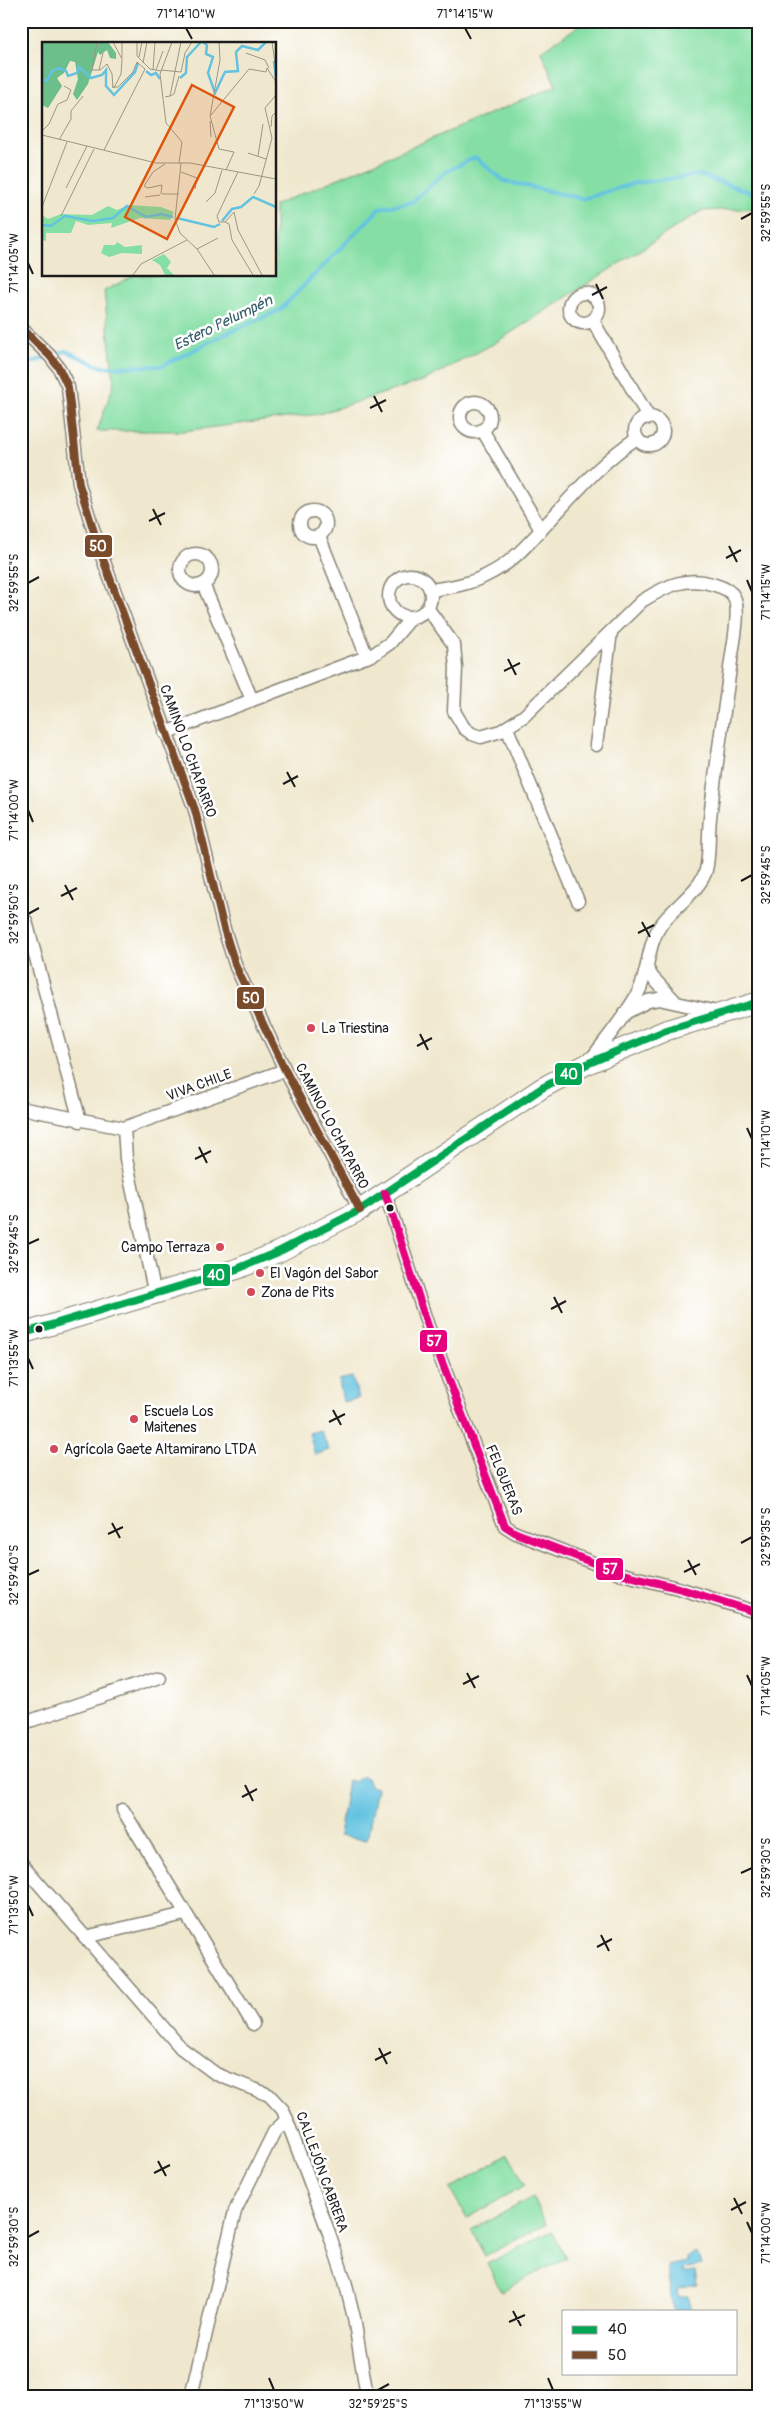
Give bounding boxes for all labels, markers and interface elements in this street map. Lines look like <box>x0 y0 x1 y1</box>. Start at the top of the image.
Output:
text: 71°14'10"W <box>157 7 215 22</box>
text: 71°14'15"W <box>437 7 493 22</box>
inset map <box>42 42 276 276</box>
text: 32°59'55"S <box>759 184 774 242</box>
text: 71°14'05"W <box>7 233 22 293</box>
water label: Estero Pelumpén <box>171 290 277 355</box>
line badge: 50 <box>84 534 113 558</box>
text: 50 <box>89 538 107 555</box>
text: 32°59'55"S <box>7 554 22 612</box>
text: 71°14'15"W <box>759 564 774 620</box>
street label: CAMINO LO CHAPARRO <box>156 682 220 820</box>
text: 71°14'00"W <box>7 779 22 841</box>
text: 32°59'45"S <box>759 845 774 905</box>
text: 32°59'50"S <box>7 884 22 944</box>
line badge: 50 <box>236 986 265 1010</box>
text: 50 <box>242 990 260 1007</box>
place label: La Triestina <box>321 1020 389 1037</box>
marker: La Triestina <box>305 1022 317 1034</box>
street label: CAMINO LO CHAPARRO <box>292 1060 372 1192</box>
line badge: 40 <box>554 1062 583 1086</box>
street label: VIVA CHILE <box>164 1065 234 1105</box>
text: 40 <box>560 1066 578 1083</box>
text: 71°14'10"W <box>759 1110 774 1168</box>
unlabelled marker <box>385 1203 395 1213</box>
text: 32°59'45"S <box>7 1214 22 1274</box>
place label: Campo Terraza <box>121 1239 210 1256</box>
marker: Campo Terraza <box>214 1241 226 1253</box>
line badge: 40 <box>202 1263 231 1287</box>
place label: El Vagón del Sabor <box>270 1265 379 1282</box>
text: 40 <box>207 1267 225 1284</box>
marker: El Vagón del Sabor <box>254 1267 266 1279</box>
place label: Zona de Pits <box>261 1284 335 1301</box>
marker: Zona de Pits <box>245 1286 257 1298</box>
unlabelled marker <box>34 1324 44 1334</box>
text: 71°13'55"W <box>7 1329 22 1387</box>
line badge: 57 <box>419 1329 448 1353</box>
text: 57 <box>427 1333 442 1350</box>
place label: Escuela Los Maitenes <box>144 1403 214 1436</box>
marker: Escuela Los Maitenes <box>128 1413 140 1425</box>
place label: Agrícola Gaete Altamirano LTDA <box>64 1441 257 1458</box>
street label: FELGUERAS <box>482 1442 526 1518</box>
marker: Agrícola Gaete Altamirano LTDA <box>48 1443 60 1455</box>
text: 32°59'35"S <box>759 1508 774 1566</box>
text: 32°59'40"S <box>7 1545 22 1605</box>
line badge: 57 <box>595 1557 624 1581</box>
text: 57 <box>603 1561 618 1578</box>
text: 71°14'05"W <box>759 1656 774 1716</box>
text: 32°59'30"S <box>759 1838 774 1898</box>
text: 71°13'50"W <box>7 1875 22 1935</box>
street label: CALLEJÓN CABRERA <box>292 2109 353 2235</box>
text: 71°14'00"W <box>759 2202 774 2264</box>
text: 32°59'30"S <box>7 2207 22 2267</box>
legend <box>562 2310 738 2374</box>
text: 40 <box>608 2320 627 2339</box>
text: 50 <box>608 2346 626 2365</box>
text: 71°13'50"W <box>244 2397 304 2412</box>
text: 32°59'25"S <box>349 2397 407 2412</box>
text: 71°13'55"W <box>524 2397 582 2412</box>

